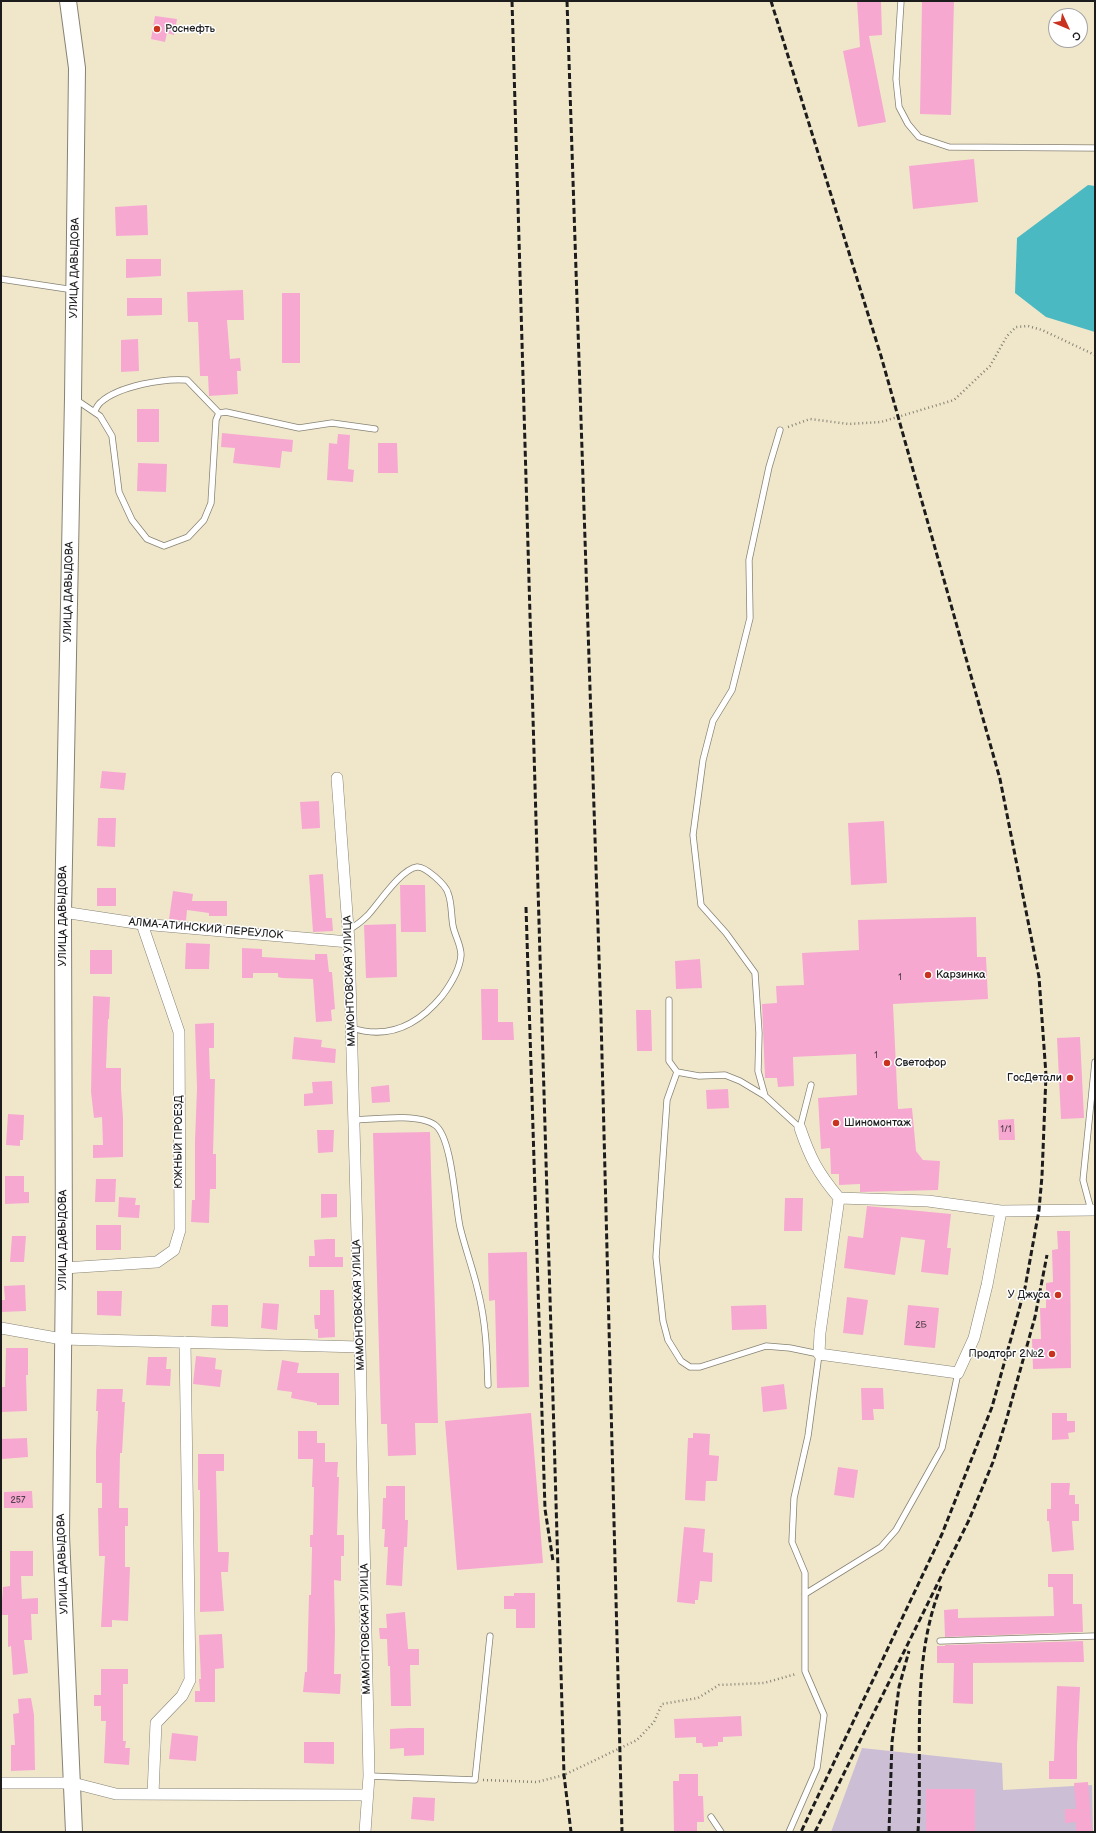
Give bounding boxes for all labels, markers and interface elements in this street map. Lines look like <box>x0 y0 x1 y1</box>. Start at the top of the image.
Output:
north arrow <box>1048 8 1088 48</box>
place label: Роснефть <box>165 22 215 36</box>
marker: Роснефть <box>152 24 162 34</box>
text: С <box>1069 29 1084 43</box>
street label: УЛИЦА ДАВЫДОВА <box>68 217 82 319</box>
street label: УЛИЦА ДАВЫДОВА <box>62 541 76 643</box>
street label: УЛИЦА ДАВЫДОВА <box>56 866 70 966</box>
street label: МАМОНТОВСКАЯ УЛИЦА <box>341 915 359 1047</box>
street label: АЛМА-АТИНСКИЙ ПЕРЕУЛОК <box>128 916 284 942</box>
place label: Карзинка <box>936 968 986 982</box>
marker: Карзинка <box>923 970 933 980</box>
house number: 1 <box>898 973 902 983</box>
house number: 1 <box>874 1051 878 1061</box>
place label: Светофор <box>895 1056 946 1070</box>
marker: Светофор <box>882 1058 892 1068</box>
place label: ГосДетали <box>1007 1071 1062 1085</box>
marker: ГосДетали <box>1065 1073 1075 1083</box>
street label: ЮЖНЫЙ ПРОЕЗД <box>172 1095 186 1189</box>
place label: Шиномонтаж <box>844 1116 911 1130</box>
marker: Шиномонтаж <box>831 1118 841 1128</box>
house number: 1/1 <box>1000 1125 1012 1135</box>
street label: УЛИЦА ДАВЫДОВА <box>56 1190 70 1290</box>
street label: МАМОНТОВСКАЯ УЛИЦА <box>350 1239 368 1371</box>
place label: У Джуса <box>1007 1288 1050 1302</box>
marker: У Джуса <box>1053 1290 1063 1300</box>
house number: 2Б <box>915 1321 927 1331</box>
place label: Продторг 2№2 <box>969 1347 1044 1361</box>
marker: Продторг 2№2 <box>1047 1349 1057 1359</box>
house number: 257 <box>11 1496 25 1506</box>
street label: УЛИЦА ДАВЫДОВА <box>55 1513 71 1615</box>
street label: МАМОНТОВСКАЯ УЛИЦА <box>358 1563 374 1695</box>

